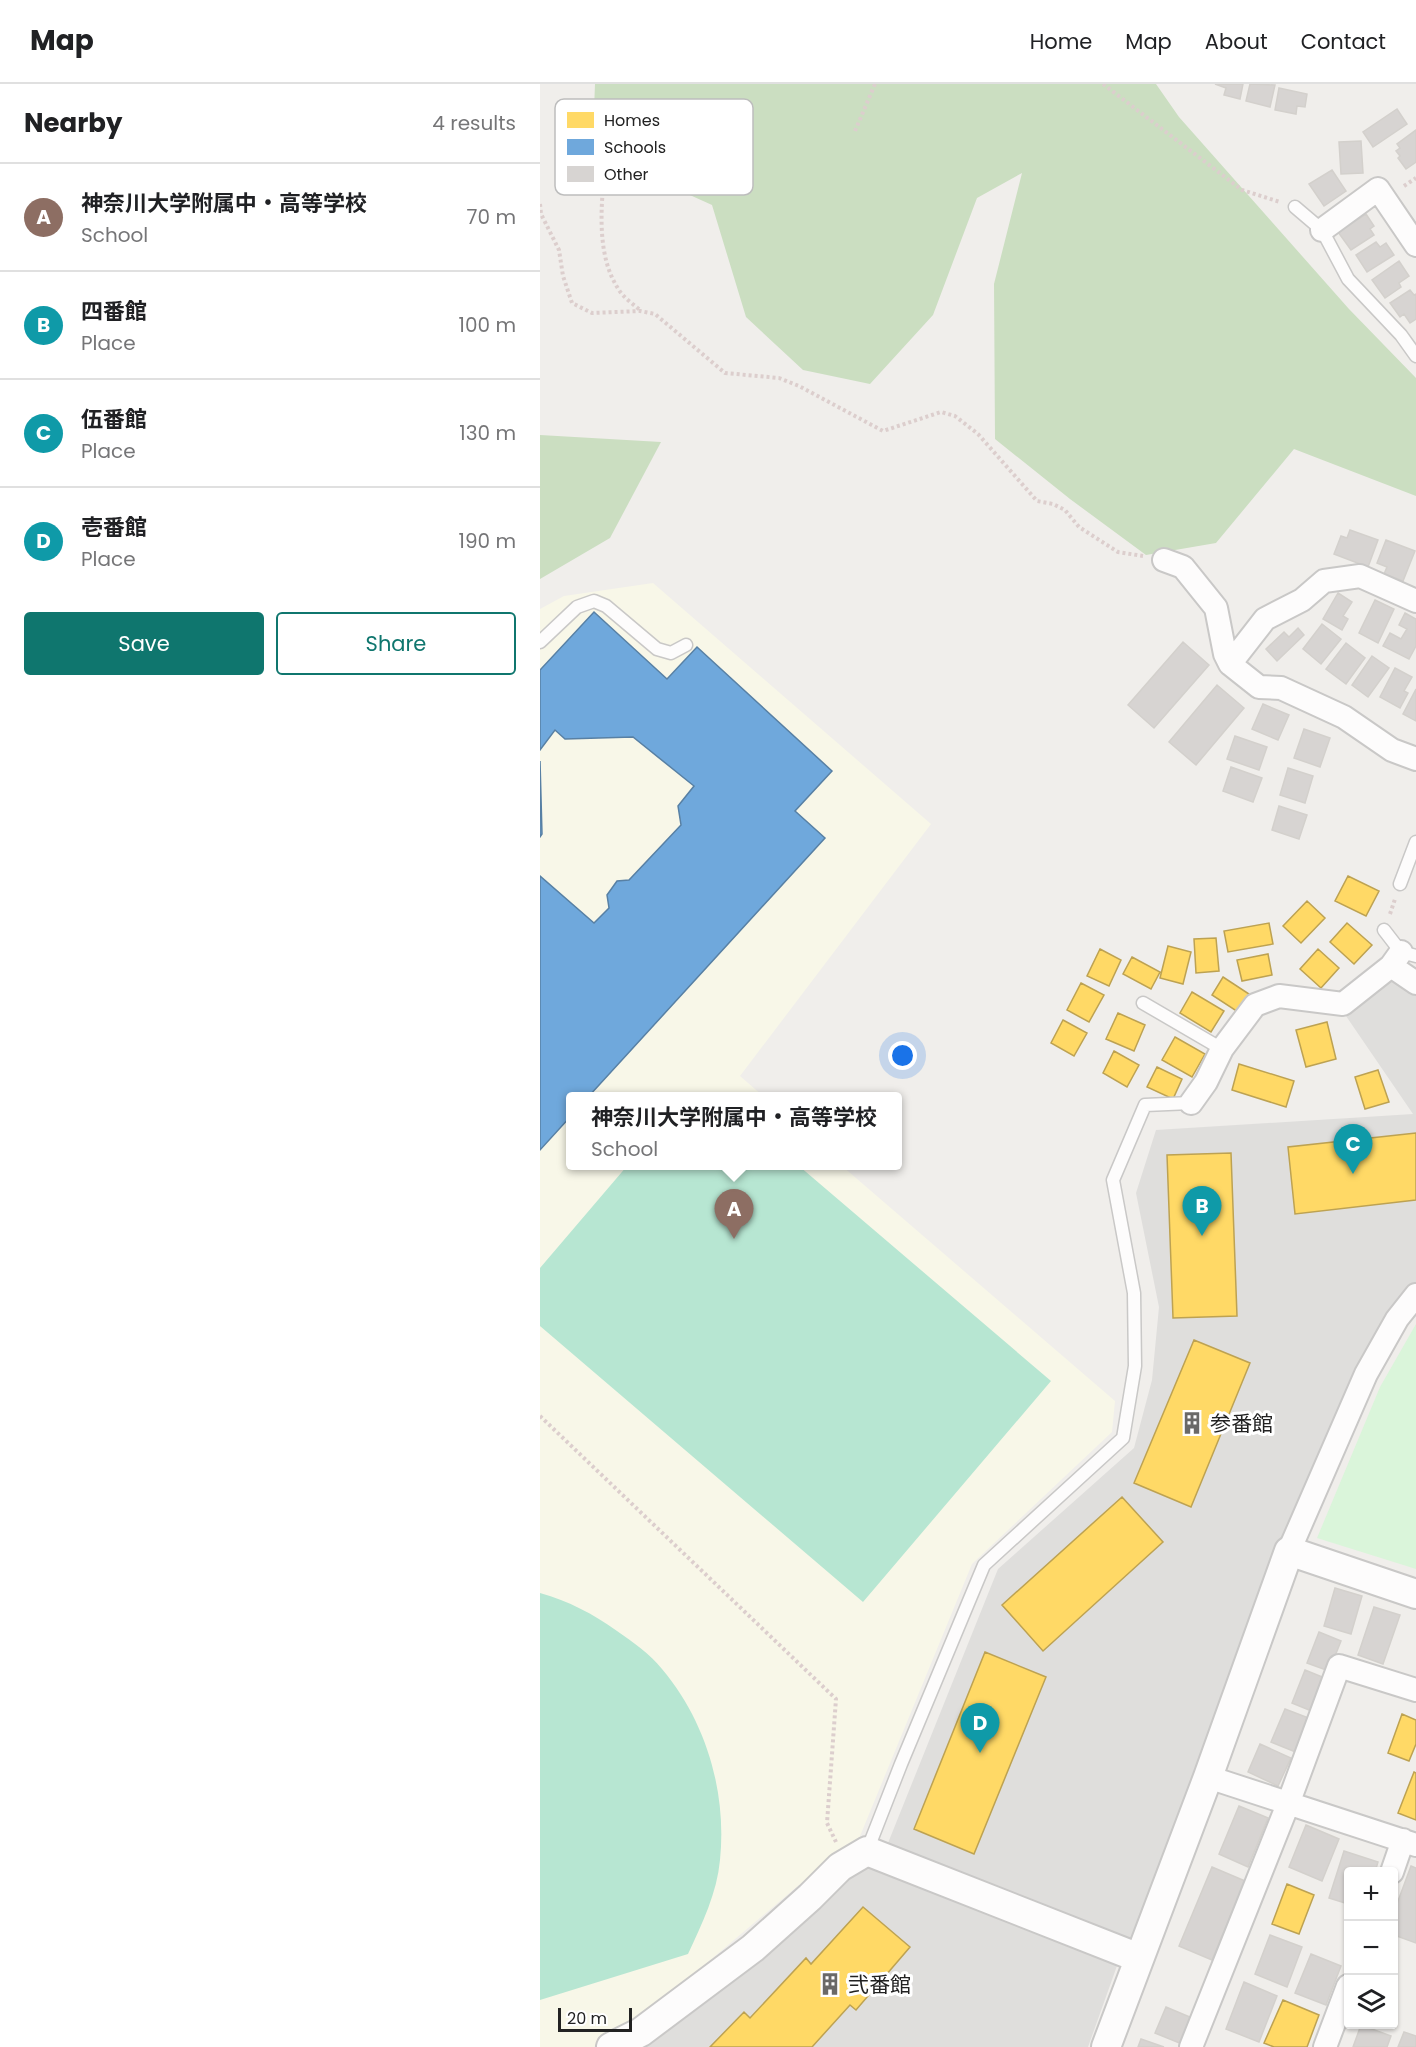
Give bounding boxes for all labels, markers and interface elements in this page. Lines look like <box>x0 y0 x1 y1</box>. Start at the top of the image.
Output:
text: Map <box>30 21 94 60</box>
text: Home <box>1030 27 1092 56</box>
text: Map <box>1125 27 1172 56</box>
text: About <box>1205 27 1268 56</box>
text: Contact <box>1301 27 1386 56</box>
legend <box>555 99 753 195</box>
text: Nearby <box>24 105 122 141</box>
text: 4 results <box>432 109 516 137</box>
text: Homes <box>604 109 660 132</box>
text: Schools <box>604 136 666 159</box>
text: Other <box>604 163 649 186</box>
text: 神奈川大学附属中・高等学校 <box>81 188 367 219</box>
text: A <box>36 203 51 231</box>
text: 70 m <box>467 203 516 231</box>
text: School <box>81 221 148 249</box>
text: 四番館 <box>81 296 147 327</box>
text: B <box>37 311 50 339</box>
text: 100 m <box>459 311 516 339</box>
text: Place <box>81 329 136 357</box>
text: 伍番館 <box>81 404 147 435</box>
text: C <box>36 419 51 447</box>
text: 130 m <box>459 419 516 447</box>
text: Place <box>81 437 136 465</box>
text: 壱番館 <box>81 512 147 543</box>
text: D <box>36 527 51 555</box>
text: 190 m <box>459 527 516 555</box>
text: Place <box>81 545 136 573</box>
button: Save <box>24 612 264 675</box>
button: Share <box>276 612 516 675</box>
your location <box>888 1041 917 1070</box>
popup <box>566 1092 902 1170</box>
text: 神奈川大学附属中・高等学校 <box>591 1102 877 1133</box>
pin: C <box>1334 1124 1372 1174</box>
text: School <box>591 1135 658 1163</box>
pin: B <box>1182 1186 1222 1236</box>
pin: A <box>714 1190 754 1239</box>
place label: 参番館 <box>1210 1409 1273 1438</box>
building icon: 参番館 <box>1179 1410 1205 1436</box>
pin: D <box>960 1704 1000 1753</box>
map controls <box>1344 1867 1398 2029</box>
button: + <box>1344 1867 1398 1921</box>
button: − <box>1344 1921 1398 1975</box>
place label: 弐番館 <box>848 1970 911 1999</box>
building icon: 弐番館 <box>817 1971 843 1997</box>
button: layers <box>1344 1975 1398 2029</box>
scale bar <box>558 2005 632 2032</box>
text: 20 m <box>567 2007 607 2030</box>

